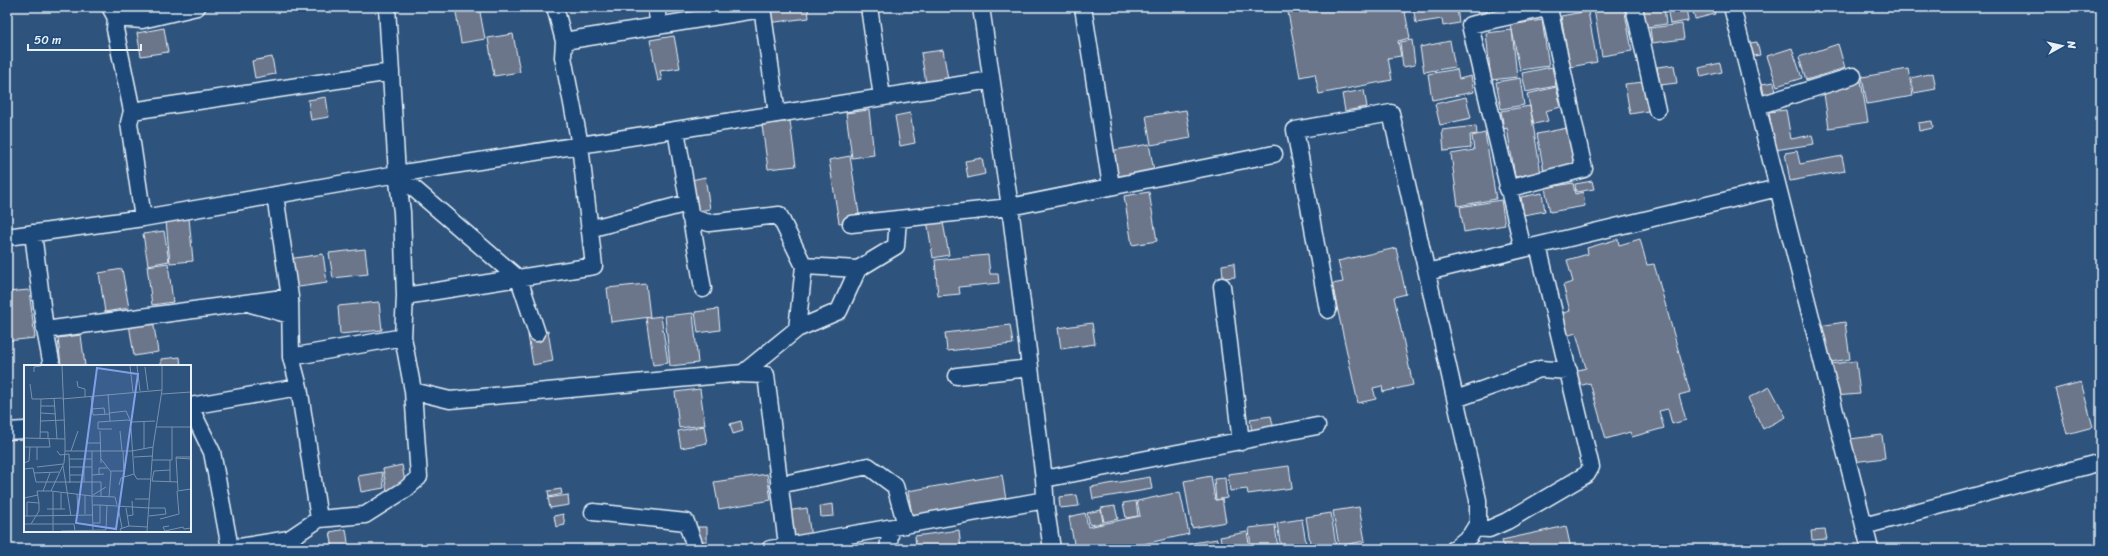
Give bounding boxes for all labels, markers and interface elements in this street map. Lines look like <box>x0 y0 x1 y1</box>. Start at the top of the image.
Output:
scale bar <box>28 26 141 52</box>
north arrow <box>2042 26 2082 66</box>
text: 50 m <box>34 29 61 51</box>
text: N <box>2061 39 2081 50</box>
inset map <box>24 365 191 532</box>

